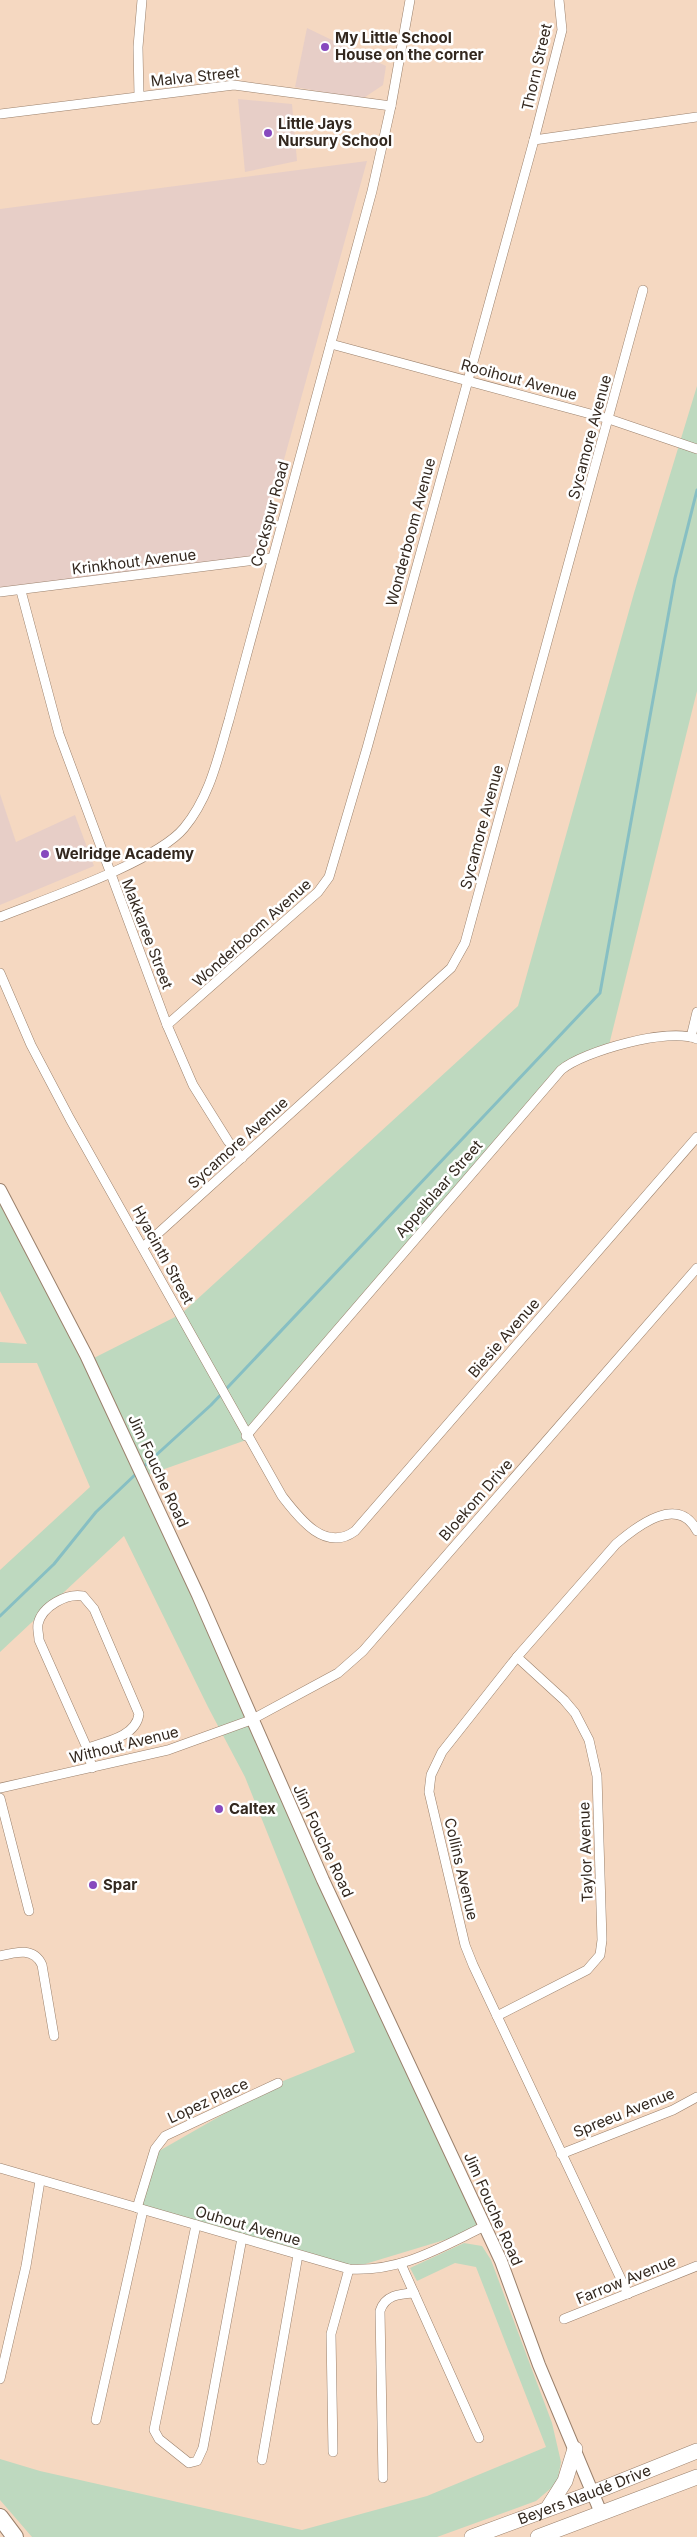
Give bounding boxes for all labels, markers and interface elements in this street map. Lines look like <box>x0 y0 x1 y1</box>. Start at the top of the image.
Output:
street label: Thorn Street <box>517 21 556 112</box>
place label: My Little School House on the corner <box>335 28 484 64</box>
marker: My Little School House on the corner <box>319 41 331 53</box>
street label: Malva Street <box>150 62 240 91</box>
place label: Little Jays Nursury School <box>278 114 392 150</box>
marker: Little Jays Nursury School <box>262 127 274 139</box>
street label: Rooihout Avenue <box>459 355 579 404</box>
street label: Sycamore Avenue <box>564 373 615 501</box>
street label: Wonderboom Avenue <box>382 456 439 608</box>
street label: Cockspur Road <box>246 459 293 569</box>
street label: Krinkhout Avenue <box>71 544 197 579</box>
street label: Sycamore Avenue <box>456 763 507 891</box>
place label: Welridge Academy <box>55 844 194 863</box>
marker: Welridge Academy <box>39 848 51 860</box>
street label: Wonderboom Avenue <box>188 874 315 991</box>
street label: Makkaree Street <box>118 876 177 992</box>
street label: Sycamore Avenue <box>184 1093 292 1193</box>
street label: Appelblaar Street <box>391 1136 486 1241</box>
street label: Hyacinth Street <box>129 1202 198 1307</box>
street label: Biesie Avenue <box>464 1294 543 1381</box>
street label: Jim Fouche Road <box>124 1411 193 1530</box>
street label: Bloekom Drive <box>435 1455 516 1545</box>
street label: Without Avenue <box>67 1722 180 1767</box>
street label: Jim Fouche Road <box>289 1781 358 1900</box>
place label: Caltex <box>229 1799 276 1818</box>
street label: Taylor Avenue <box>574 1801 597 1903</box>
marker: Caltex <box>213 1803 225 1815</box>
street label: Collins Avenue <box>440 1816 483 1922</box>
place label: Spar <box>103 1875 137 1894</box>
marker: Spar <box>87 1879 99 1891</box>
street label: Lopez Place <box>165 2074 251 2127</box>
street label: Spreeu Avenue <box>570 2084 677 2141</box>
street label: Jim Fouche Road <box>460 2149 527 2269</box>
street label: Ouhout Avenue <box>193 2201 303 2250</box>
street label: Farrow Avenue <box>573 2251 679 2308</box>
street label: Beyers Naudé Drive <box>515 2460 654 2528</box>

